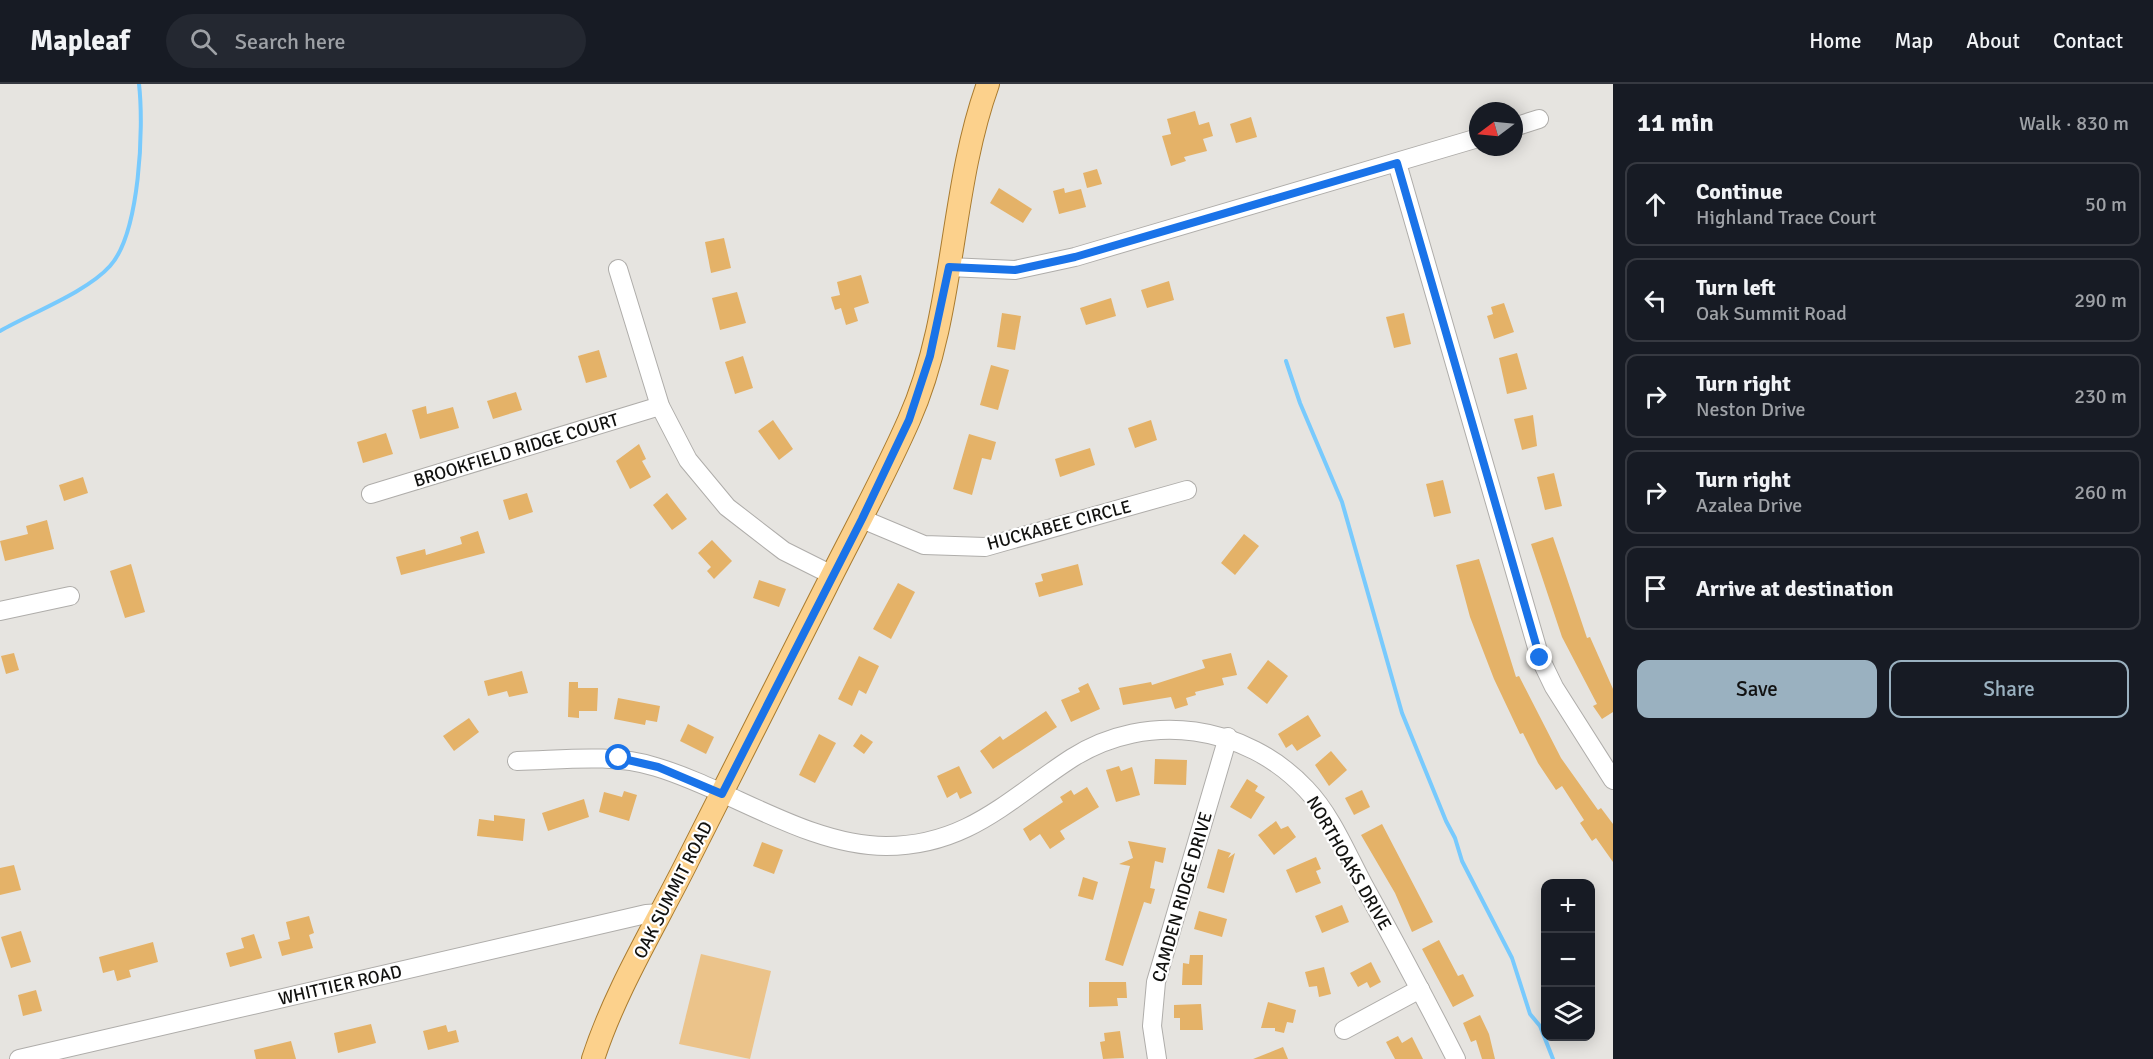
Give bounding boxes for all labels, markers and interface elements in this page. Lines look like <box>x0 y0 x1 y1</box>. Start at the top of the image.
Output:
search box <box>166 14 586 68</box>
text: Mapleaf <box>30 24 130 58</box>
icon: search <box>187 25 220 58</box>
text: Search here <box>235 28 346 55</box>
text: Home <box>1809 28 1862 54</box>
text: Map <box>1895 28 1933 54</box>
text: About <box>1966 28 2020 54</box>
text: Contact <box>2053 28 2123 54</box>
north arrow <box>1469 102 1523 156</box>
text: 11 min <box>1637 107 1714 139</box>
text: Walk · 830 m <box>2019 111 2129 136</box>
text: Continue <box>1696 178 1783 205</box>
icon: ahead <box>1639 188 1672 221</box>
text: 50 m <box>2085 192 2127 217</box>
text: Highland Trace Court <box>1696 205 1876 230</box>
text: Turn left <box>1696 274 1776 301</box>
icon: left <box>1639 284 1672 317</box>
text: 290 m <box>2074 288 2127 313</box>
text: Oak Summit Road <box>1696 301 1847 326</box>
text: Turn right <box>1696 370 1791 397</box>
icon: right <box>1639 380 1672 413</box>
text: 230 m <box>2074 384 2127 409</box>
text: Neston Drive <box>1696 397 1806 422</box>
street label: BROOKFIELD RIDGE COURT <box>411 408 621 492</box>
text: Turn right <box>1696 466 1791 493</box>
icon: right <box>1639 476 1672 509</box>
text: 260 m <box>2074 480 2127 505</box>
text: Azalea Drive <box>1696 493 1802 518</box>
street label: HUCKABEE CIRCLE <box>984 495 1134 555</box>
icon: arrive <box>1639 572 1672 605</box>
text: Arrive at destination <box>1696 575 1893 602</box>
route end <box>1526 644 1552 670</box>
button: Save <box>1637 660 1877 718</box>
button: Share <box>1889 660 2129 718</box>
route start <box>605 744 631 770</box>
street label: NORTHOAKS DRIVE <box>1302 792 1396 934</box>
street label: CAMDEN RIDGE DRIVE <box>1147 809 1217 985</box>
street label: OAK SUMMIT ROAD <box>629 818 717 962</box>
map controls <box>1541 879 1595 1041</box>
button: + <box>1541 879 1595 933</box>
button: − <box>1541 933 1595 987</box>
street label: WHITTIER ROAD <box>276 960 404 1010</box>
button: layers <box>1541 987 1595 1041</box>

